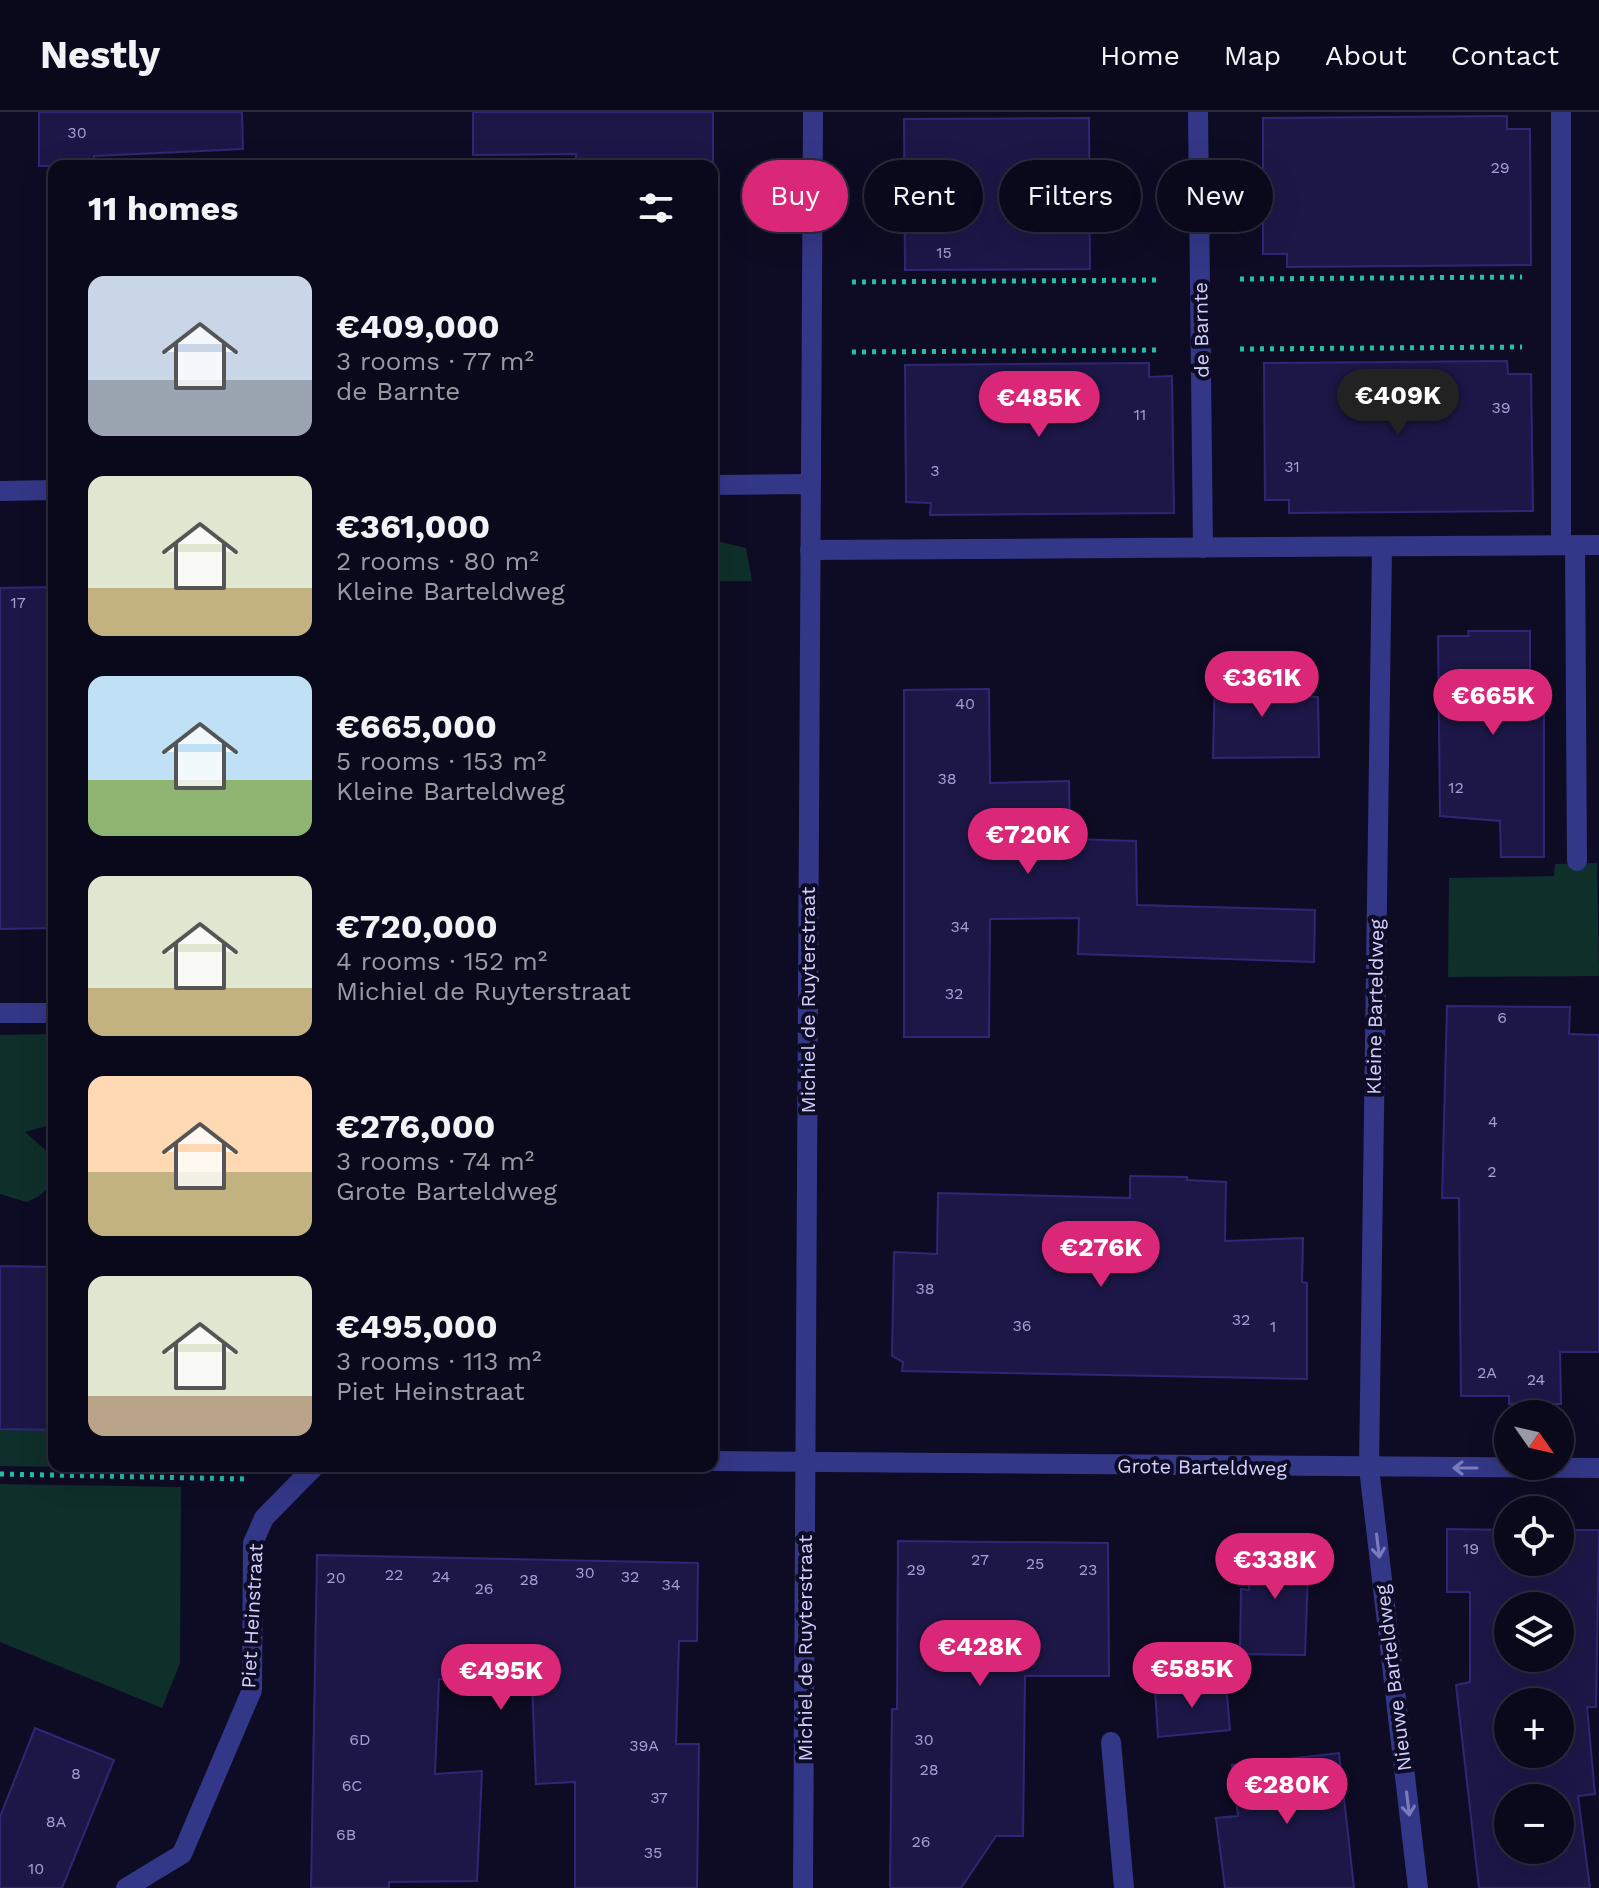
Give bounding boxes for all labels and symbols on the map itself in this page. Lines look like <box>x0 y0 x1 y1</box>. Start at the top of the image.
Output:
house number: 30 <box>67 123 87 142</box>
house number: 29 <box>1490 158 1510 177</box>
house number: 15 <box>936 243 952 262</box>
street label: de Barnte <box>1188 282 1214 378</box>
pin: €409K <box>1342 369 1454 437</box>
pin: €485K <box>983 371 1095 439</box>
house number: 39 <box>1491 398 1511 417</box>
house number: 11 <box>1134 405 1146 424</box>
house number: 31 <box>1284 457 1300 476</box>
house number: 3 <box>930 461 940 480</box>
house number: 17 <box>10 593 26 612</box>
pin: €361K <box>1206 651 1318 719</box>
pin: €665K <box>1437 669 1549 737</box>
house number: 40 <box>955 694 975 713</box>
house number: 38 <box>937 769 957 788</box>
house number: 12 <box>1448 778 1464 797</box>
pin: €720K <box>972 808 1084 876</box>
street label: Michiel de Ruyterstraat <box>796 886 820 1113</box>
house number: 34 <box>950 917 970 936</box>
street label: Kleine Barteldweg <box>1361 918 1389 1095</box>
house number: 32 <box>945 984 963 1003</box>
house number: 6 <box>1497 1008 1507 1027</box>
house number: 4 <box>1488 1112 1498 1131</box>
house number: 2 <box>1487 1162 1497 1181</box>
pin: €276K <box>1045 1221 1157 1289</box>
house number: 38 <box>915 1279 935 1298</box>
house number: 32 <box>1232 1310 1250 1329</box>
house number: 36 <box>1012 1316 1032 1335</box>
house number: 1 <box>1270 1317 1276 1336</box>
house number: 2A <box>1477 1363 1497 1382</box>
house number: 24 <box>1527 1370 1546 1389</box>
north arrow <box>1494 1400 1574 1480</box>
street label: Grote Barteldweg <box>1117 1454 1288 1480</box>
one-way arrow <box>1452 1460 1479 1476</box>
one-way arrow <box>1370 1532 1385 1558</box>
pin: €338K <box>1219 1533 1331 1601</box>
street label: Michiel de Ruyterstraat <box>793 1534 817 1761</box>
house number: 19 <box>1463 1539 1479 1558</box>
street label: Piet Heinstraat <box>236 1542 268 1689</box>
house number: 27 <box>971 1550 989 1569</box>
house number: 25 <box>1026 1554 1044 1573</box>
house number: 29 <box>906 1560 926 1579</box>
house number: 23 <box>1079 1560 1097 1579</box>
house number: 30 <box>575 1563 595 1582</box>
house number: 22 <box>385 1565 403 1584</box>
house number: 24 <box>432 1567 451 1586</box>
house number: 32 <box>621 1567 639 1586</box>
house number: 20 <box>326 1568 346 1587</box>
house number: 28 <box>519 1570 539 1589</box>
house number: 34 <box>661 1575 681 1594</box>
house number: 26 <box>474 1579 494 1598</box>
street label: Nieuwe Barteldweg <box>1370 1583 1416 1773</box>
pin: €428K <box>924 1620 1036 1688</box>
pin: €585K <box>1136 1642 1248 1710</box>
pin: €495K <box>445 1644 557 1712</box>
house number: 6D <box>349 1730 371 1749</box>
house number: 30 <box>914 1730 934 1749</box>
house number: 39A <box>629 1736 659 1755</box>
pin: €280K <box>1231 1758 1343 1826</box>
house number: 28 <box>919 1760 939 1779</box>
house number: 8 <box>71 1764 81 1783</box>
house number: 6C <box>342 1776 362 1795</box>
house number: 37 <box>650 1788 668 1807</box>
one-way arrow <box>1400 1790 1415 1817</box>
house number: 8A <box>46 1812 67 1831</box>
house number: 6B <box>336 1825 356 1844</box>
house number: 26 <box>911 1832 931 1851</box>
house number: 35 <box>644 1843 662 1862</box>
house number: 10 <box>28 1859 44 1878</box>

